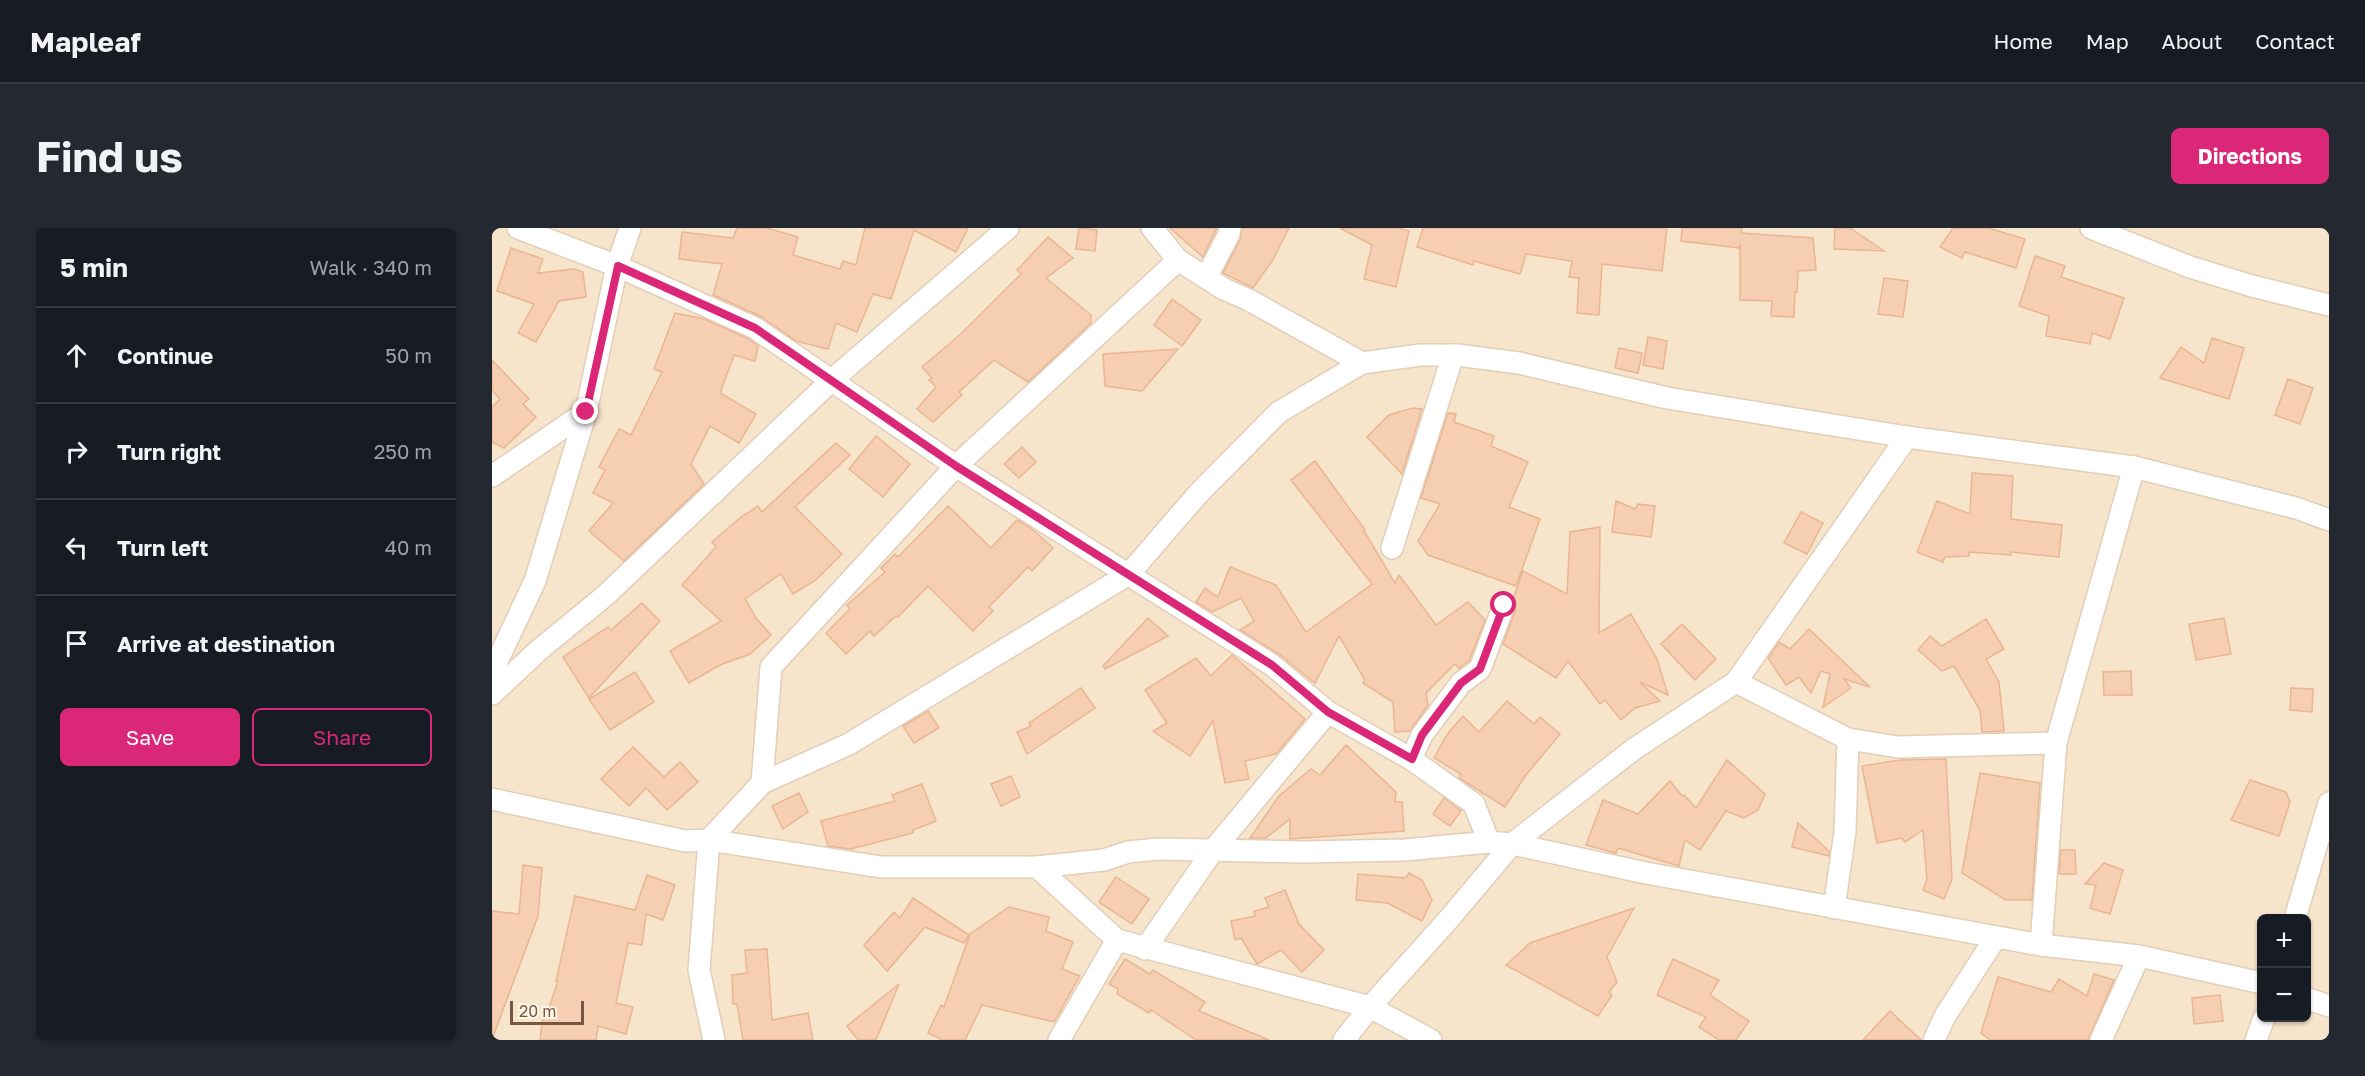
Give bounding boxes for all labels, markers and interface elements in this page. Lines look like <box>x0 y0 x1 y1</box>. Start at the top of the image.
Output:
text: Mapleaf <box>30 25 141 58</box>
text: Home <box>1993 28 2053 54</box>
text: Map <box>2086 28 2129 54</box>
text: About <box>2162 28 2222 54</box>
text: Contact <box>2255 28 2335 54</box>
button: Directions <box>2171 128 2329 184</box>
text: Find us <box>36 131 183 181</box>
text: 5 min <box>60 252 128 283</box>
text: Walk · 340 m <box>310 255 432 279</box>
icon: ahead <box>60 339 93 372</box>
text: Continue <box>117 342 213 369</box>
text: 50 m <box>385 343 432 367</box>
route end <box>572 398 598 424</box>
icon: right <box>60 435 93 468</box>
text: Turn right <box>117 438 221 465</box>
text: 250 m <box>374 439 432 463</box>
icon: left <box>60 531 93 564</box>
text: Turn left <box>117 534 208 561</box>
text: 40 m <box>385 535 432 559</box>
route start <box>1490 591 1516 617</box>
icon: arrive <box>60 627 93 660</box>
text: Arrive at destination <box>117 630 335 657</box>
button: Save <box>60 708 240 766</box>
button: Share <box>252 708 432 766</box>
map controls <box>2257 914 2311 1022</box>
button: + <box>2257 914 2311 968</box>
button: − <box>2257 968 2311 1022</box>
scale bar <box>510 998 584 1026</box>
text: 20 m <box>519 1001 556 1021</box>

